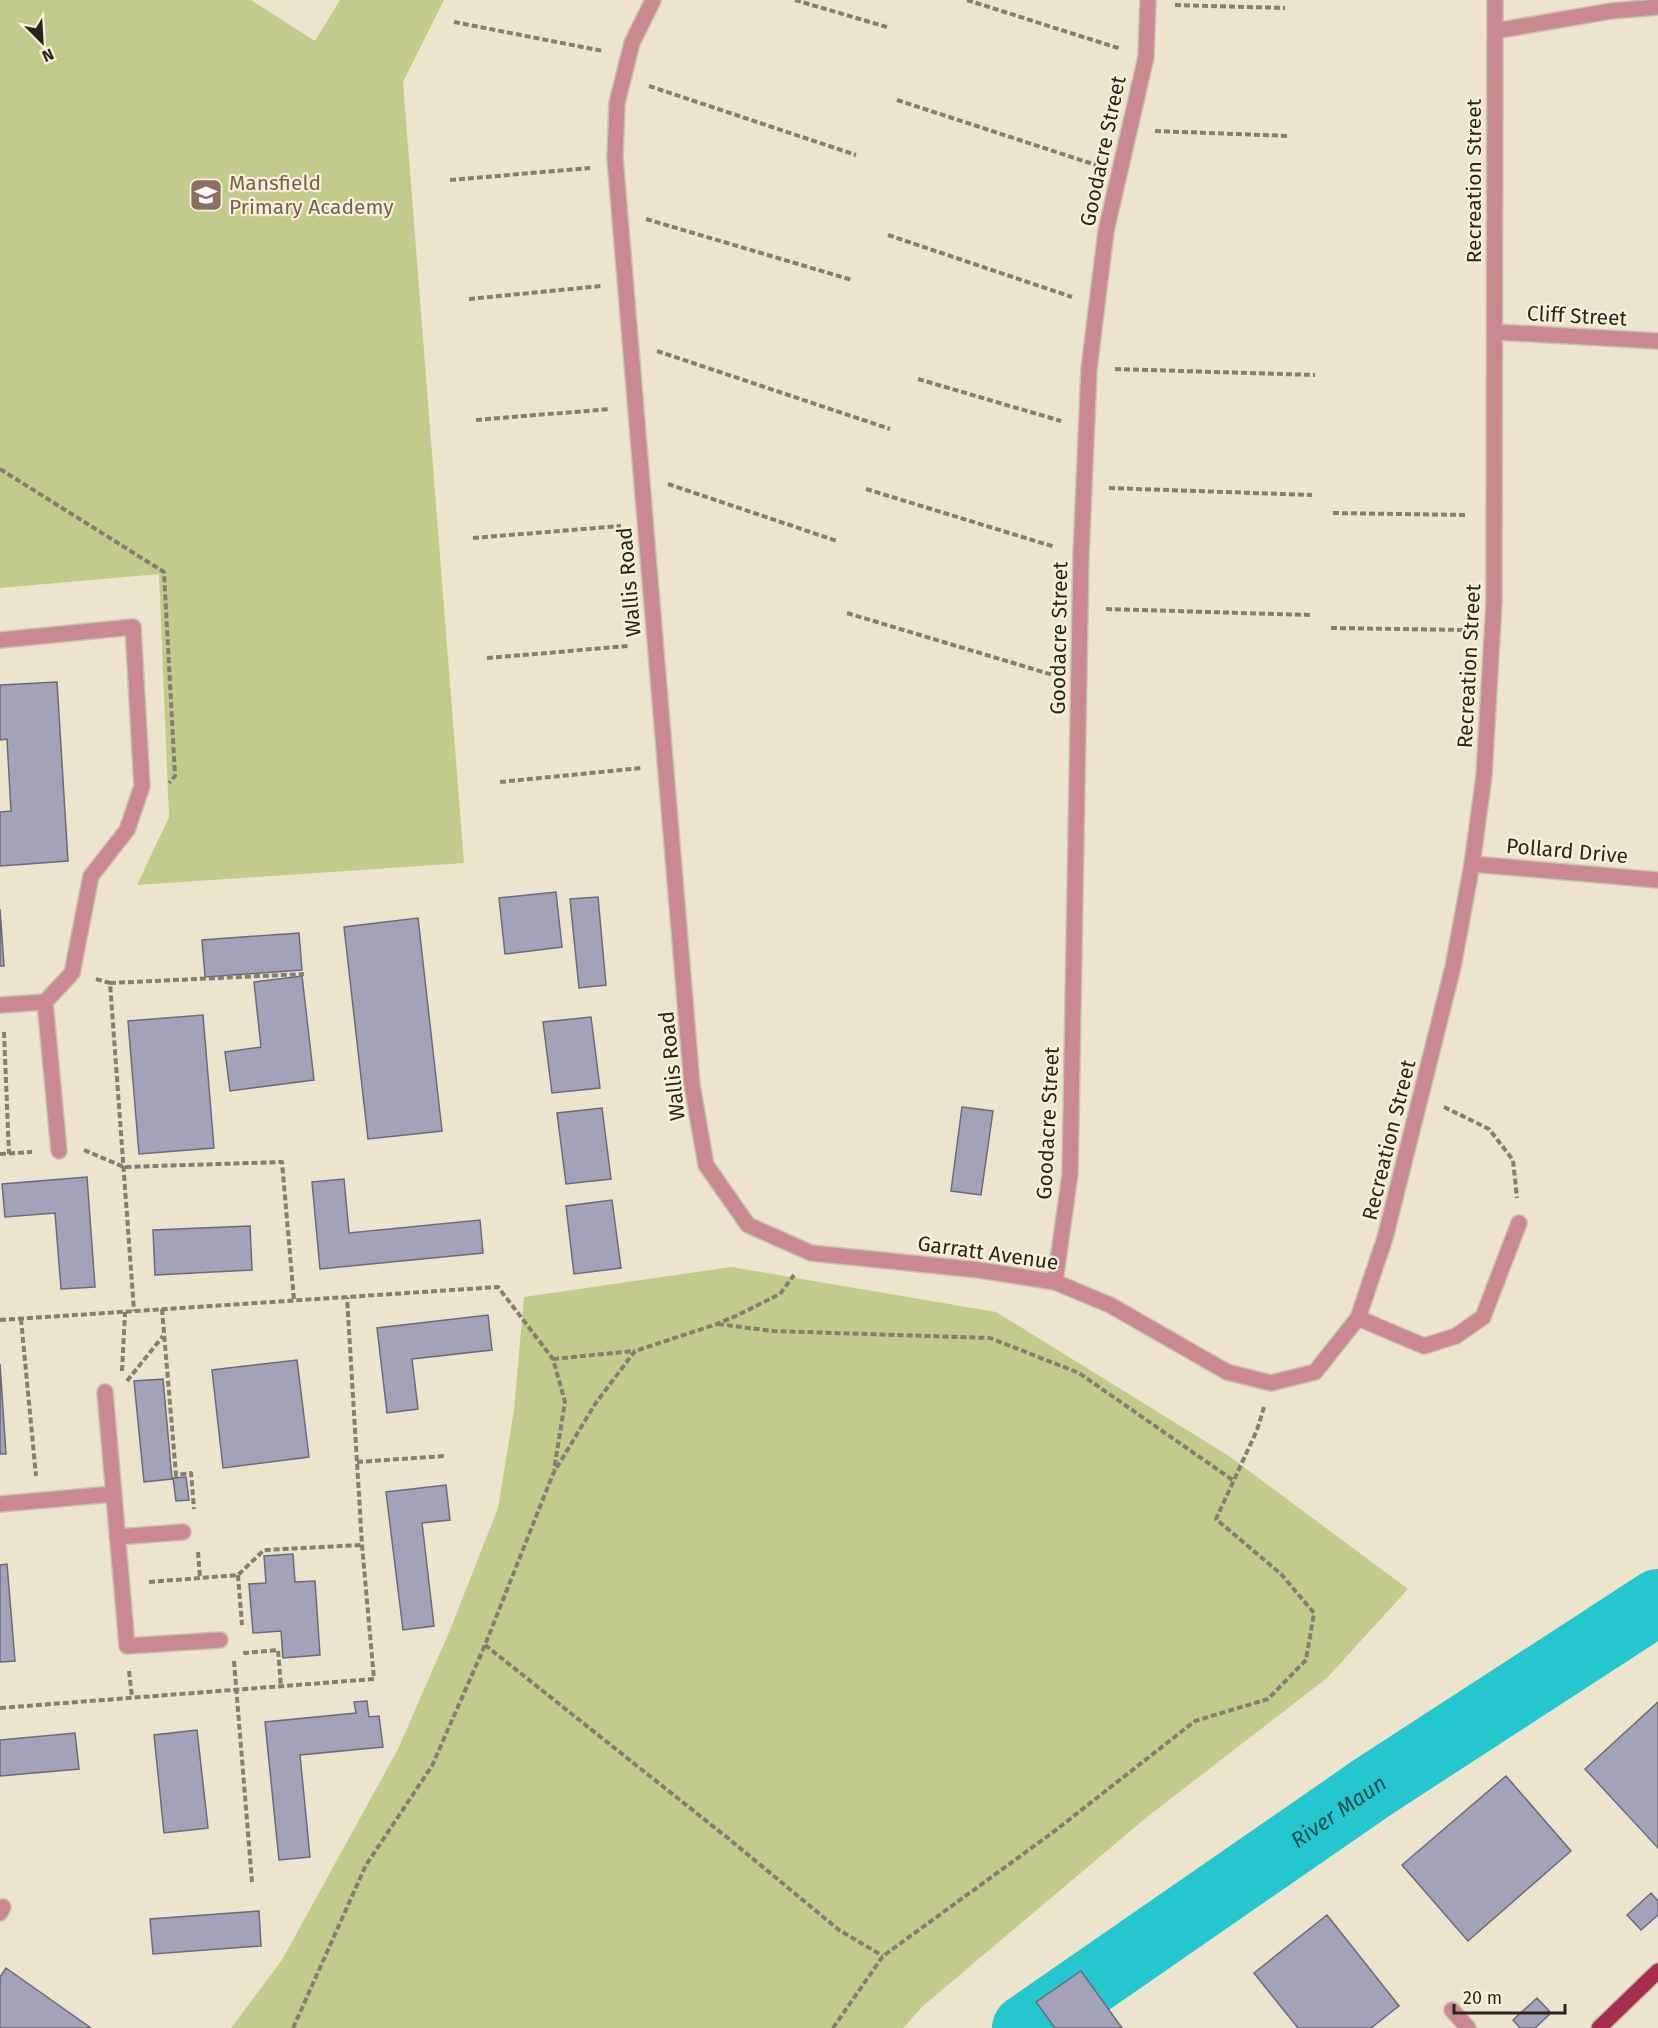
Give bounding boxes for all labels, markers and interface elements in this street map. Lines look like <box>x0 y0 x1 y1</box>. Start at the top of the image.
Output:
north arrow <box>12 12 72 72</box>
text: N <box>39 44 57 66</box>
street label: Goodacre Street <box>1074 73 1132 229</box>
street label: Recreation Street <box>1461 98 1487 263</box>
place label: Mansfield Primary Academy <box>229 170 394 220</box>
school or university icon: Mansfield Primary Academy <box>188 177 224 213</box>
street label: Cliff Street <box>1526 300 1628 332</box>
street label: Wallis Road <box>611 526 647 638</box>
street label: Goodacre Street <box>1045 561 1073 715</box>
street label: Recreation Street <box>1452 583 1486 749</box>
street label: Pollard Drive <box>1505 833 1629 869</box>
street label: Wallis Road <box>653 1010 691 1122</box>
street label: Goodacre Street <box>1031 1045 1065 1200</box>
street label: Recreation Street <box>1356 1057 1422 1223</box>
street label: Garratt Avenue <box>916 1230 1060 1276</box>
water label: River Maun <box>1285 1769 1391 1854</box>
scale bar <box>1454 1977 1565 2015</box>
text: 20 m <box>1463 1987 1502 2009</box>

